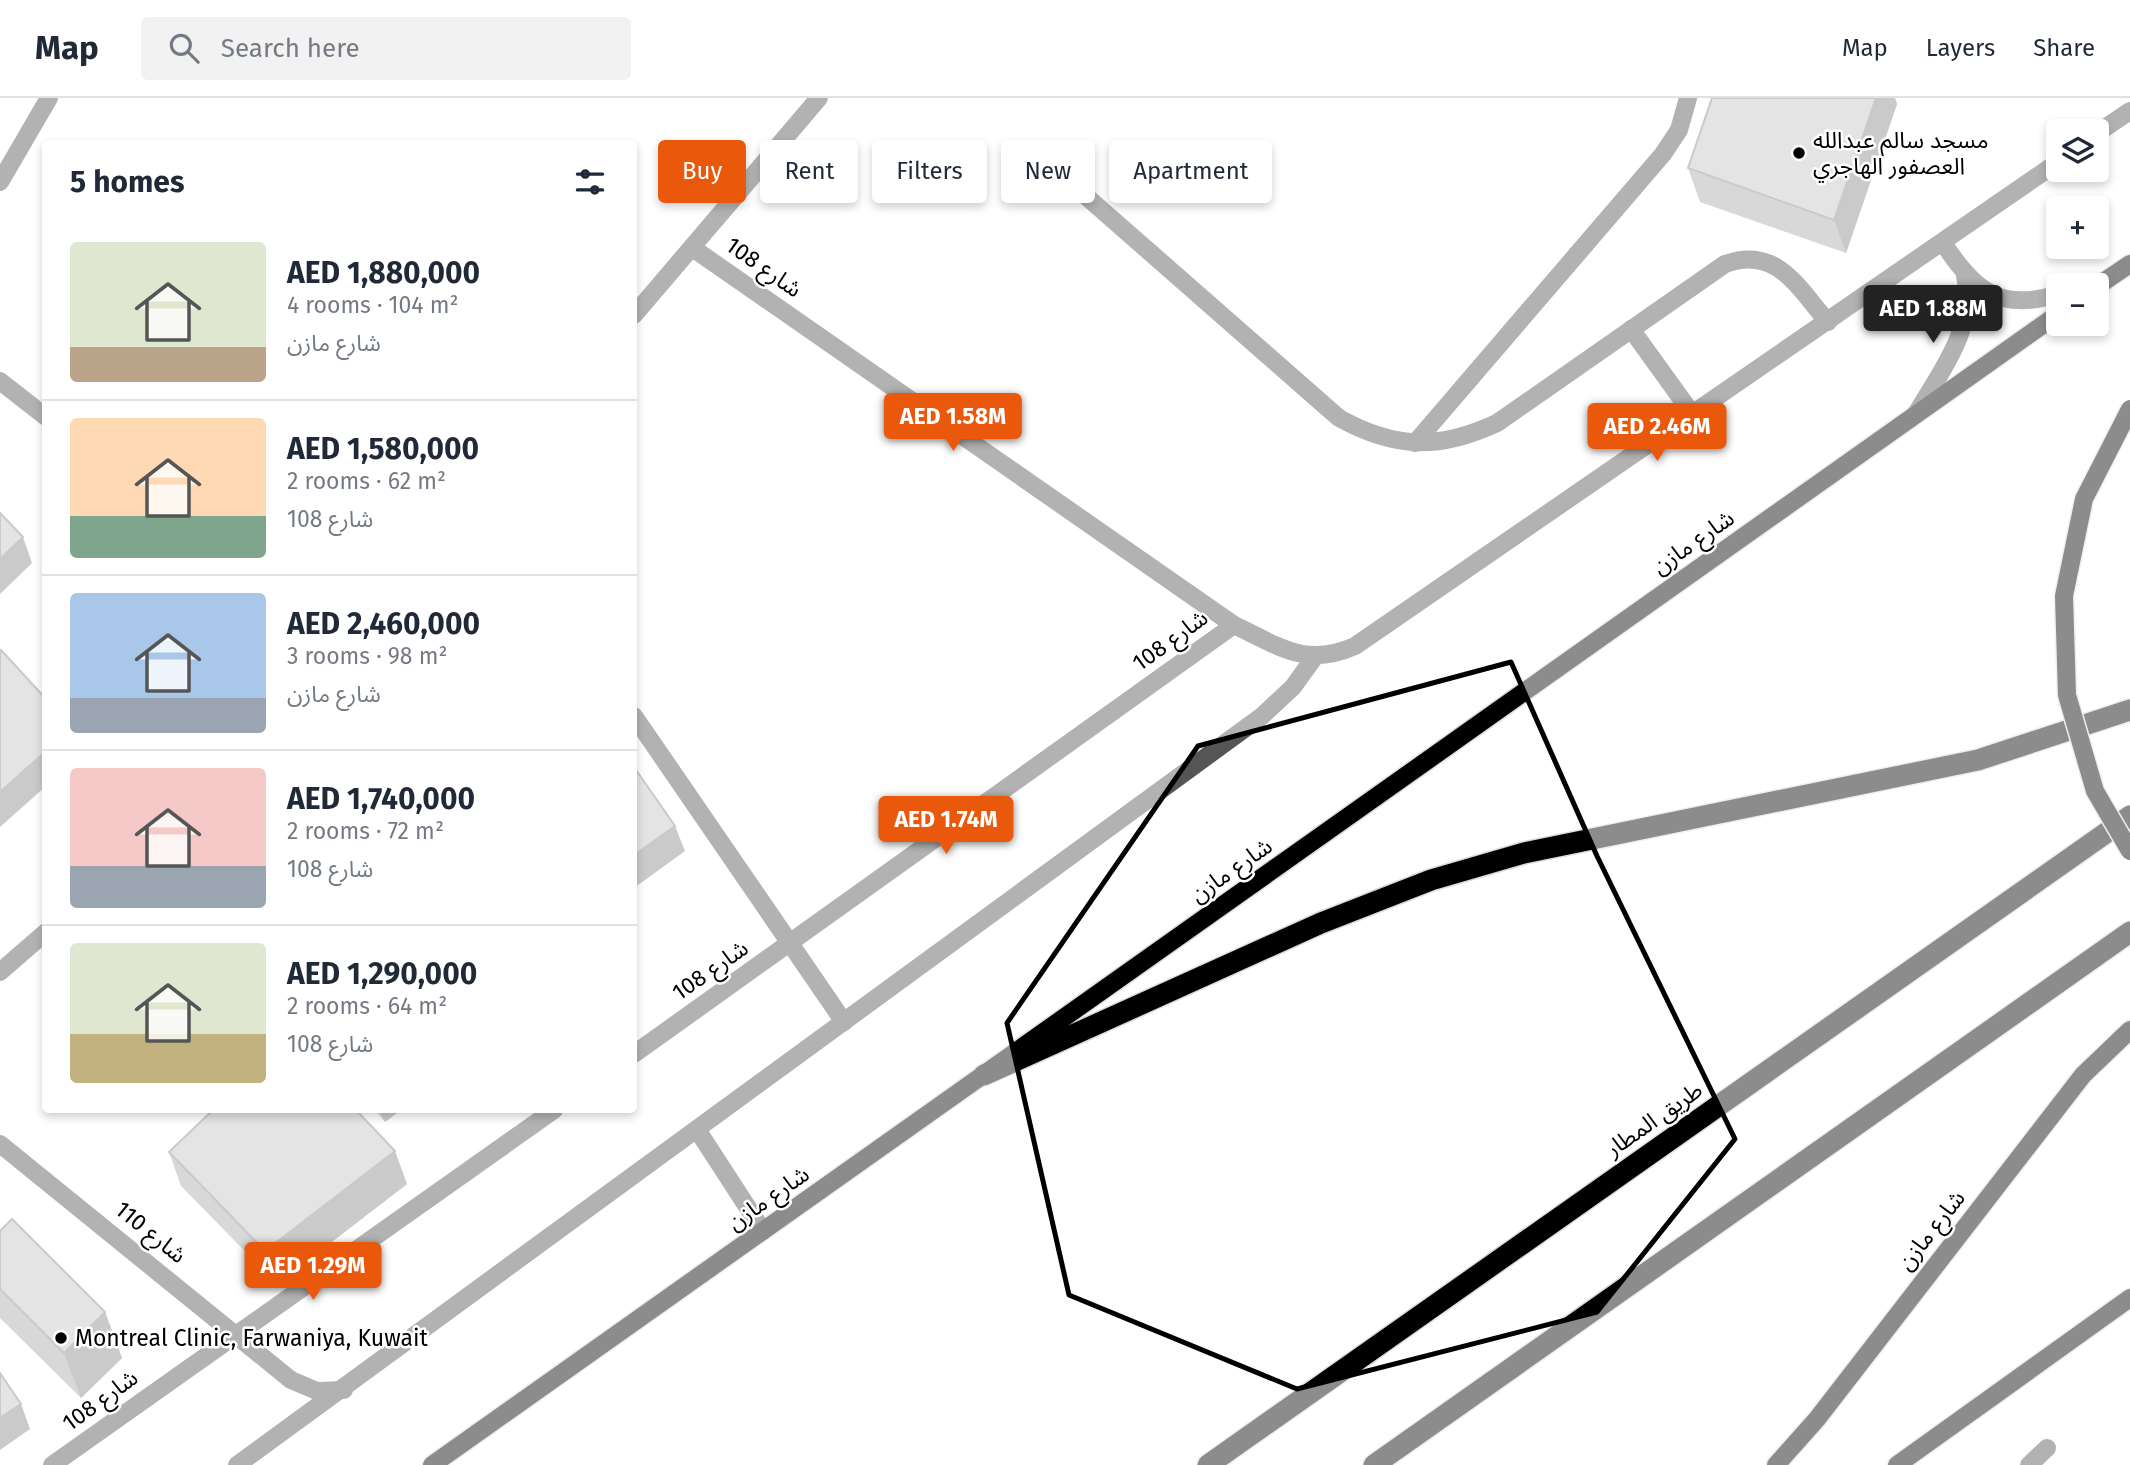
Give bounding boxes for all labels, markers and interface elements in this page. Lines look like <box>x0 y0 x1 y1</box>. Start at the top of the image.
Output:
search box <box>141 17 631 80</box>
text: Map <box>35 28 99 68</box>
icon: search <box>165 29 203 67</box>
text: Search here <box>221 33 360 64</box>
text: Map <box>1842 34 1888 62</box>
text: Layers <box>1926 34 1995 62</box>
text: Share <box>2033 34 2095 62</box>
map controls <box>2046 119 2109 336</box>
button: layers <box>2046 119 2109 182</box>
place label: مسجد سالم عبدالله العصفور الهاجري <box>1813 126 1989 183</box>
chip: Buy <box>658 140 746 203</box>
chip: Rent <box>760 140 858 203</box>
chip: Filters <box>872 140 987 203</box>
chip: New <box>1001 140 1095 203</box>
chip: Apartment <box>1109 140 1272 203</box>
marker: مسجد سالم عبدالله العصفور الهاجري <box>1791 145 1807 161</box>
icon: filters <box>571 163 609 201</box>
text: 5 homes <box>70 164 184 200</box>
button: + <box>2046 196 2109 259</box>
street label: شارع 108 <box>719 231 807 306</box>
text: AED 1,880,000 <box>287 255 480 291</box>
icon: home <box>126 270 210 354</box>
button: − <box>2046 273 2109 336</box>
pin: AED 1.88M <box>1853 286 2013 345</box>
text: 4 rooms · 104 m² <box>287 291 458 319</box>
text: AED 1.88M <box>1879 294 1987 322</box>
text: شارع مازن <box>287 329 381 357</box>
pin: AED 1.58M <box>873 394 1033 453</box>
text: AED 1.58M <box>900 402 1006 430</box>
pin: AED 2.46M <box>1577 404 1737 463</box>
text: AED 2.46M <box>1603 412 1711 440</box>
text: AED 1,580,000 <box>287 431 479 467</box>
icon: home <box>126 446 210 530</box>
text: 2 rooms · 62 m² <box>287 467 446 495</box>
street label: شارع مازن <box>1647 504 1741 583</box>
text: شارع 108 <box>287 505 373 533</box>
street label: شارع 108 <box>1127 603 1215 679</box>
text: AED 2,460,000 <box>287 606 480 642</box>
icon: home <box>126 621 210 705</box>
text: 3 rooms · 98 m² <box>287 642 447 670</box>
text: شارع مازن <box>287 680 381 708</box>
text: AED 1,740,000 <box>287 781 475 817</box>
icon: home <box>126 796 210 880</box>
pin: AED 1.74M <box>866 796 1026 856</box>
text: AED 1.74M <box>894 805 998 833</box>
text: 2 rooms · 72 m² <box>287 817 444 845</box>
street label: شارع مازن <box>1185 832 1279 911</box>
text: شارع 108 <box>287 855 373 883</box>
street label: شارع 108 <box>667 934 755 1009</box>
text: AED 1,290,000 <box>287 956 477 992</box>
icon: home <box>126 971 210 1055</box>
text: 2 rooms · 64 m² <box>287 992 447 1020</box>
text: شارع 108 <box>287 1030 373 1058</box>
street label: طريق المطار <box>1599 1075 1708 1163</box>
street label: شارع مازن <box>722 1160 816 1239</box>
street label: شارع مازن <box>1891 1184 1973 1277</box>
street label: شارع 110 <box>108 1195 192 1271</box>
pin: AED 1.29M <box>233 1242 393 1302</box>
text: AED 1.29M <box>261 1251 365 1279</box>
place label: Montreal Clinic, Farwaniya, Kuwait <box>75 1324 428 1352</box>
marker: Montreal Clinic, Farwaniya, Kuwait <box>53 1330 69 1346</box>
street label: شارع 108 <box>57 1363 145 1439</box>

